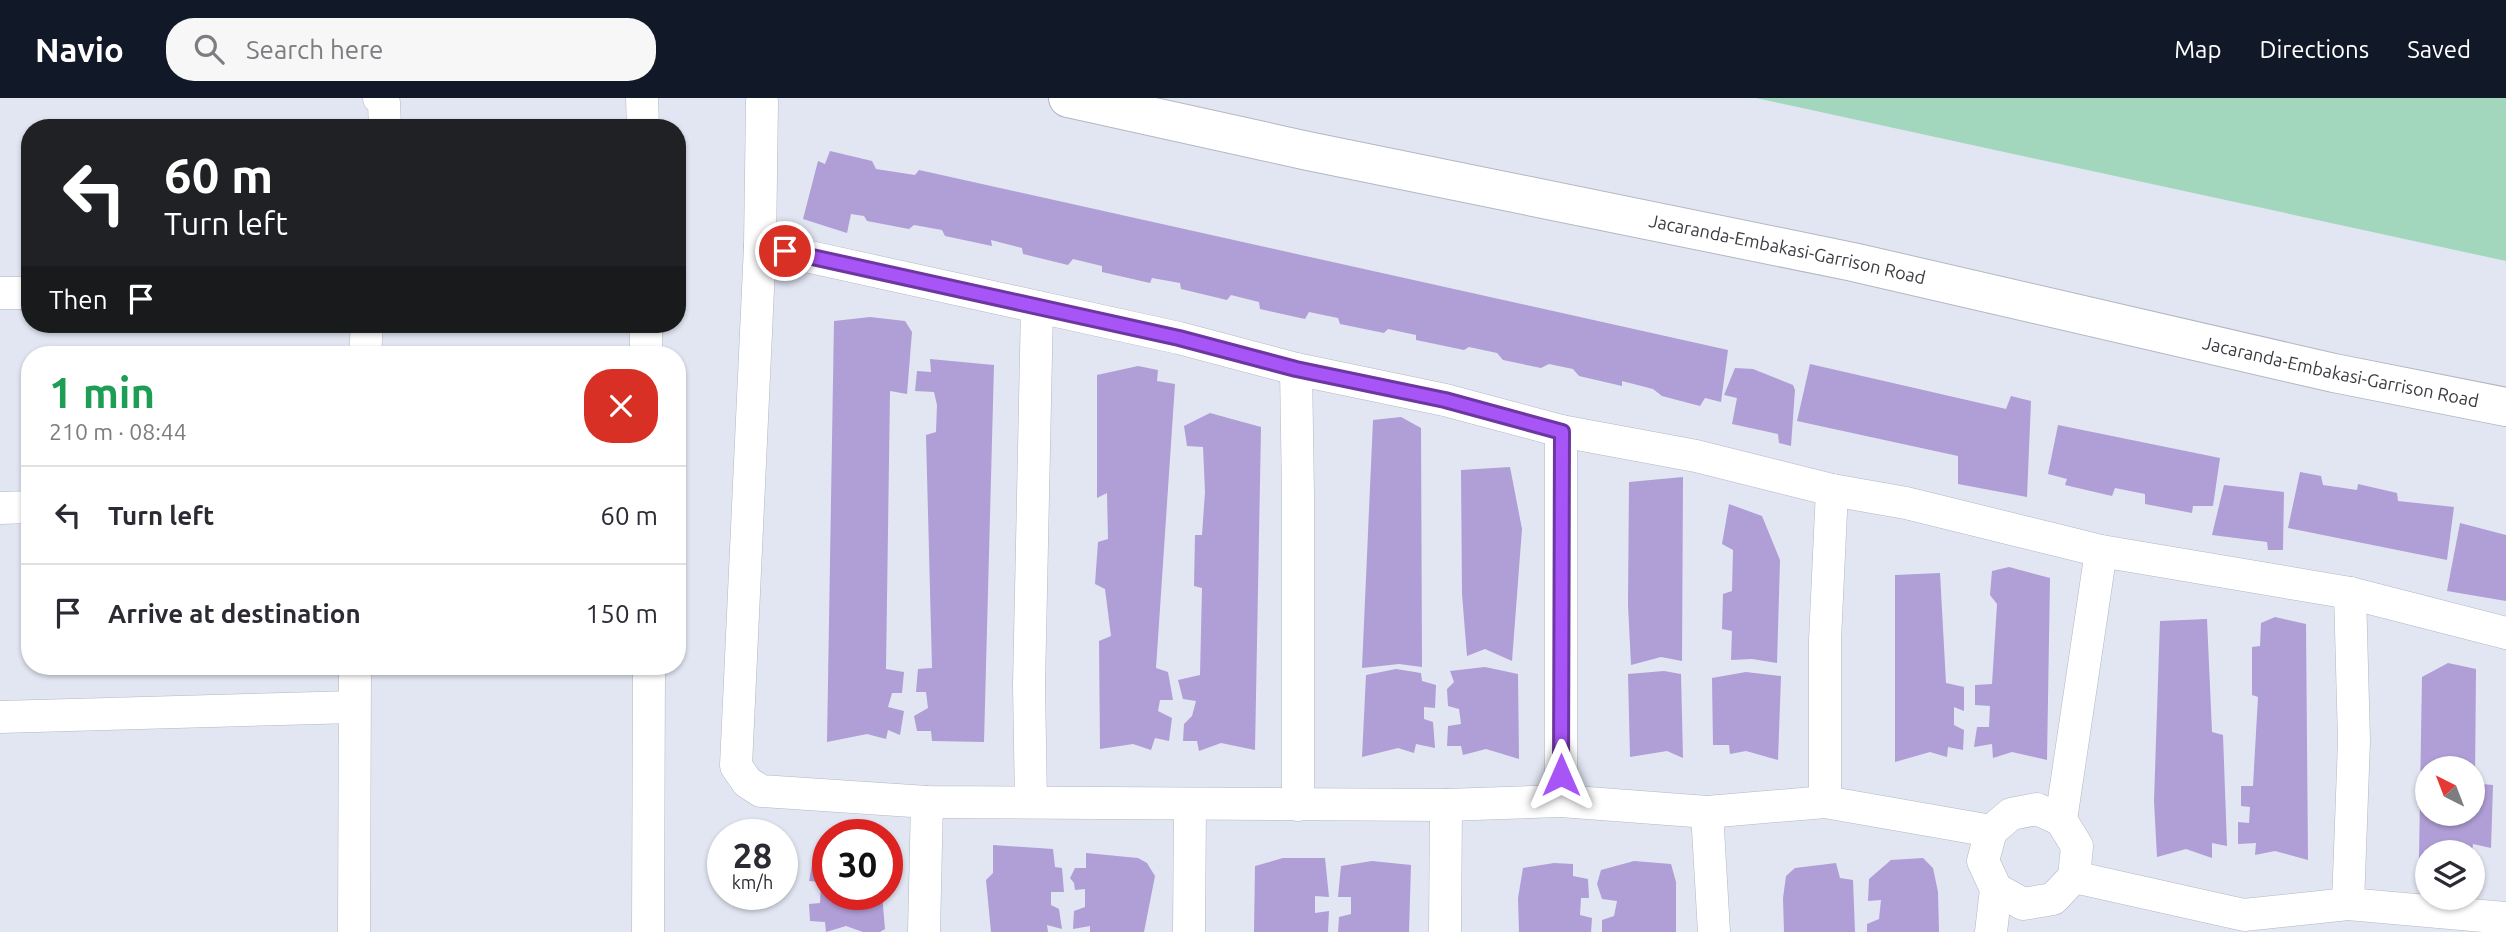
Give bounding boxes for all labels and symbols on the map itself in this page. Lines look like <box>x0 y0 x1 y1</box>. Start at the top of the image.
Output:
street label: Jacaranda-Embakasi-Garrison Road <box>1648 210 1928 287</box>
pin <box>755 221 815 281</box>
street label: Jacaranda-Embakasi-Garrison Road <box>2201 332 2481 410</box>
position arrow <box>1524 738 1598 812</box>
north arrow <box>2415 756 2485 826</box>
speed limit sign: 30 <box>812 819 903 910</box>

